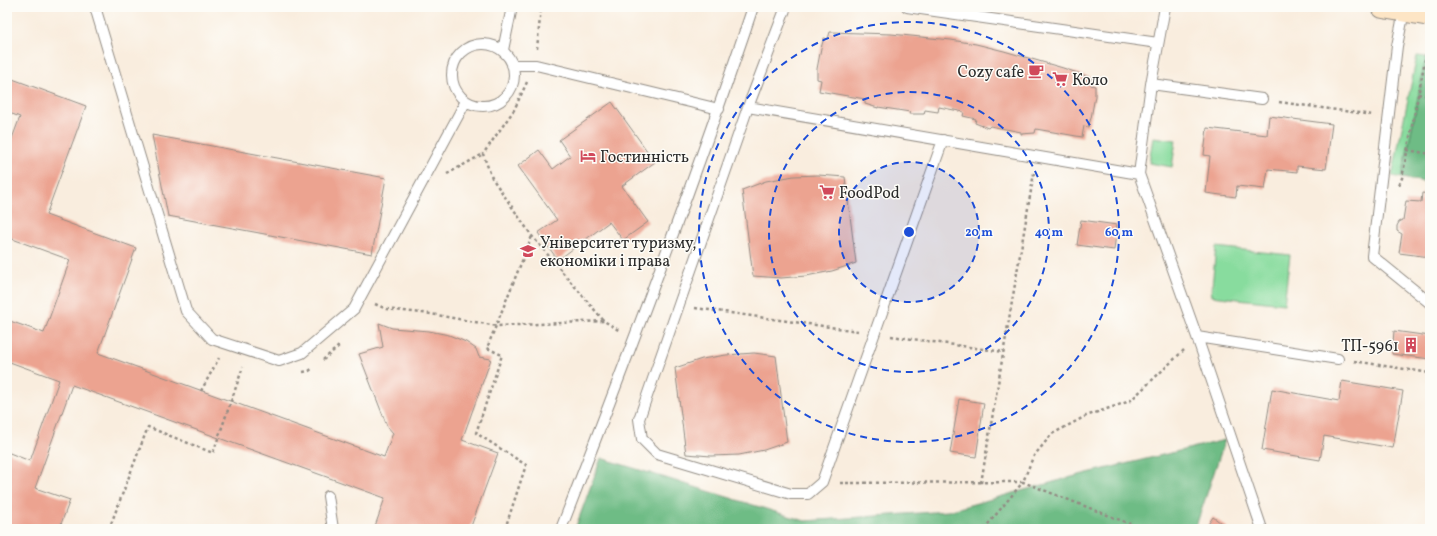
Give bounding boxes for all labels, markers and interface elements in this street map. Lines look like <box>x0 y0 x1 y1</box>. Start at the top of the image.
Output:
place label: Cozy cafe <box>957 62 1024 84</box>
cafe icon: Cozy cafe <box>1027 62 1045 80</box>
supermarket icon: Коло <box>1051 70 1069 88</box>
place label: Коло <box>1072 70 1108 92</box>
hotel icon: Гостинність <box>579 147 597 165</box>
place label: Гостинність <box>600 147 689 169</box>
supermarket icon: FoodPod <box>818 183 836 201</box>
place label: FoodPod <box>839 183 900 205</box>
centre of rings <box>902 225 916 239</box>
text: 20 m <box>965 225 993 241</box>
text: 40 m <box>1035 225 1064 241</box>
text: 60 m <box>1105 225 1133 241</box>
place label: Університет туризму, економіки і права <box>540 233 696 273</box>
school or university icon: Університет туризму, економіки і права <box>519 242 537 260</box>
place label: ТП-5961 <box>1341 336 1399 358</box>
building icon: ТП-5961 <box>1402 336 1420 354</box>

